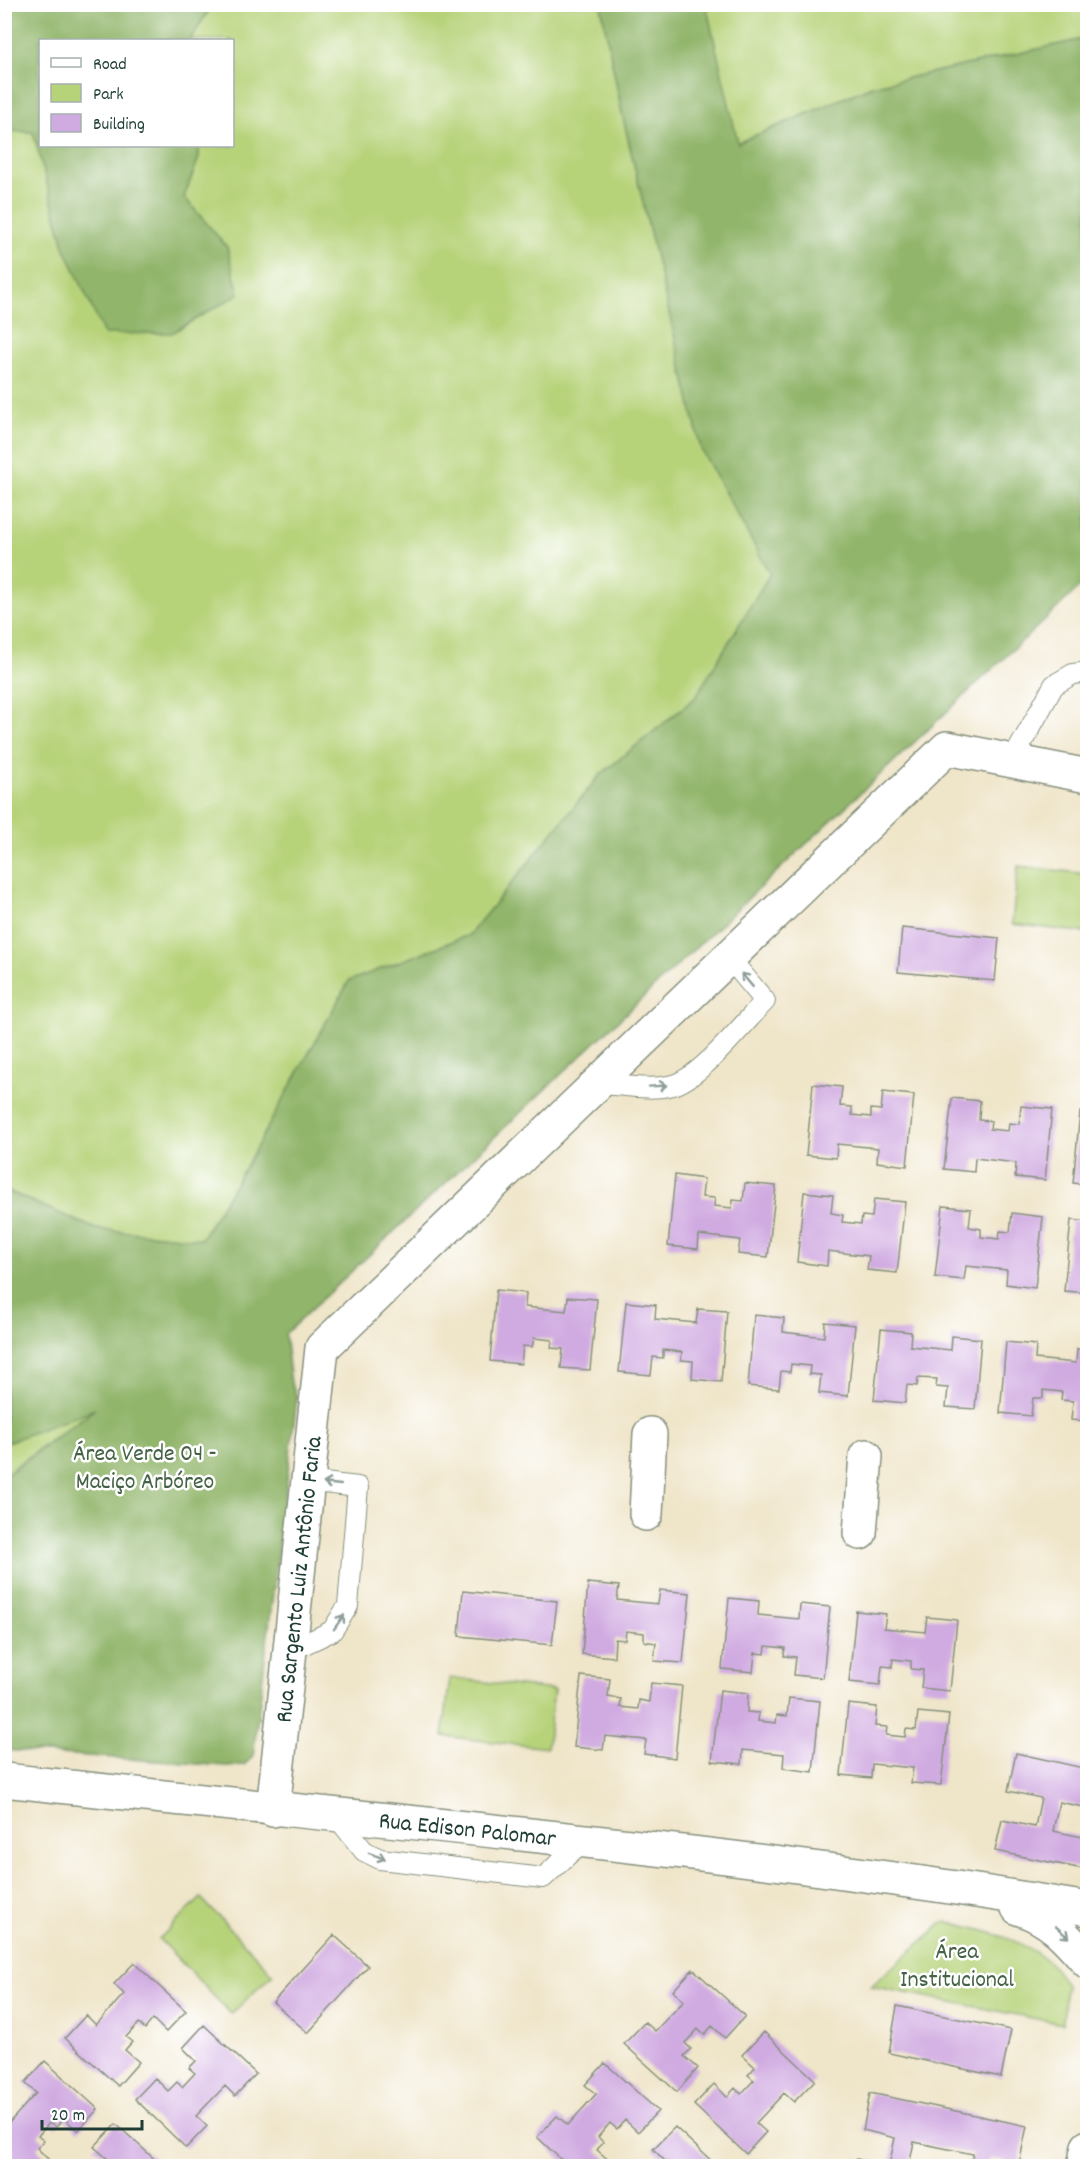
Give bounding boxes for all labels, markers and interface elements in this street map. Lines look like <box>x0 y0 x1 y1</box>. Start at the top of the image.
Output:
legend <box>39 39 234 147</box>
text: Road <box>93 53 127 78</box>
text: Park <box>93 83 124 108</box>
text: Building <box>93 113 145 138</box>
one-way arrow <box>741 972 754 988</box>
one-way arrow <box>647 1081 667 1092</box>
street label: Rua Sargento Luiz Antônio Faria <box>268 1434 333 1725</box>
park label: Área Verde 04 - Maciço Arbóreo <box>73 1438 217 1500</box>
one-way arrow <box>323 1478 343 1489</box>
one-way arrow <box>333 1615 345 1631</box>
street label: Rua Edison Palomar <box>377 1805 558 1857</box>
one-way arrow <box>367 1851 385 1862</box>
one-way arrow <box>1054 1925 1069 1939</box>
park label: Área Institucional <box>900 1936 1014 1998</box>
scale bar <box>42 2093 142 2131</box>
text: 20 m <box>51 2104 85 2129</box>

